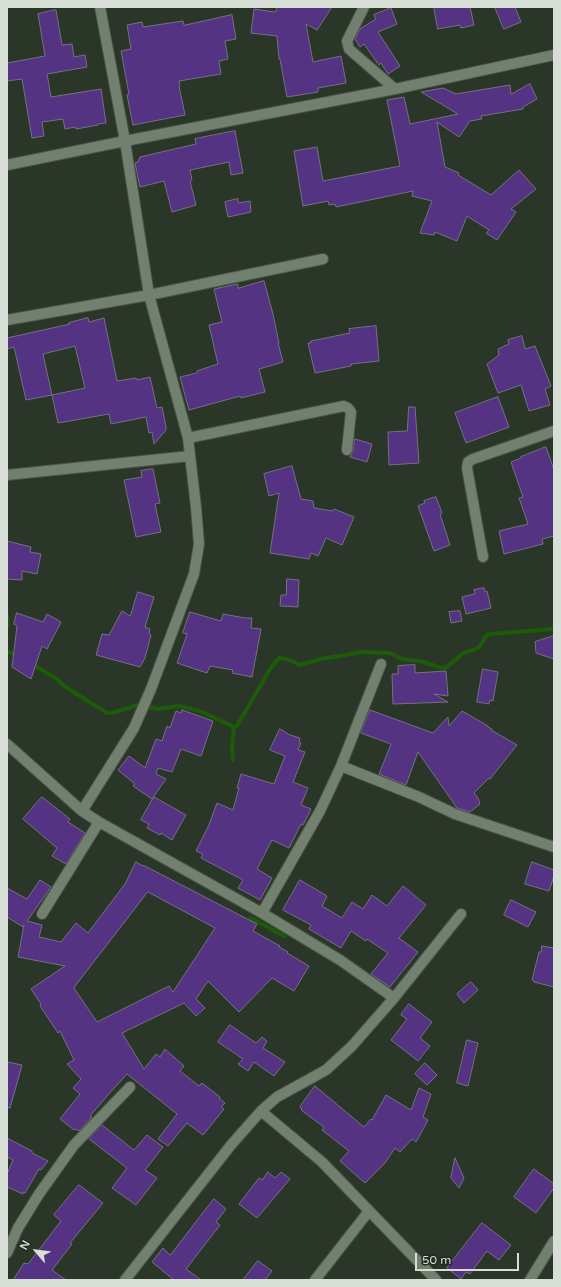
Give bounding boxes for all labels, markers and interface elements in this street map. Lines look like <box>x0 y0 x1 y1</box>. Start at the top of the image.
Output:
north arrow <box>16 1231 56 1271</box>
text: N <box>17 1238 33 1252</box>
scale bar <box>417 1245 521 1271</box>
text: 50 m <box>422 1253 451 1267</box>

